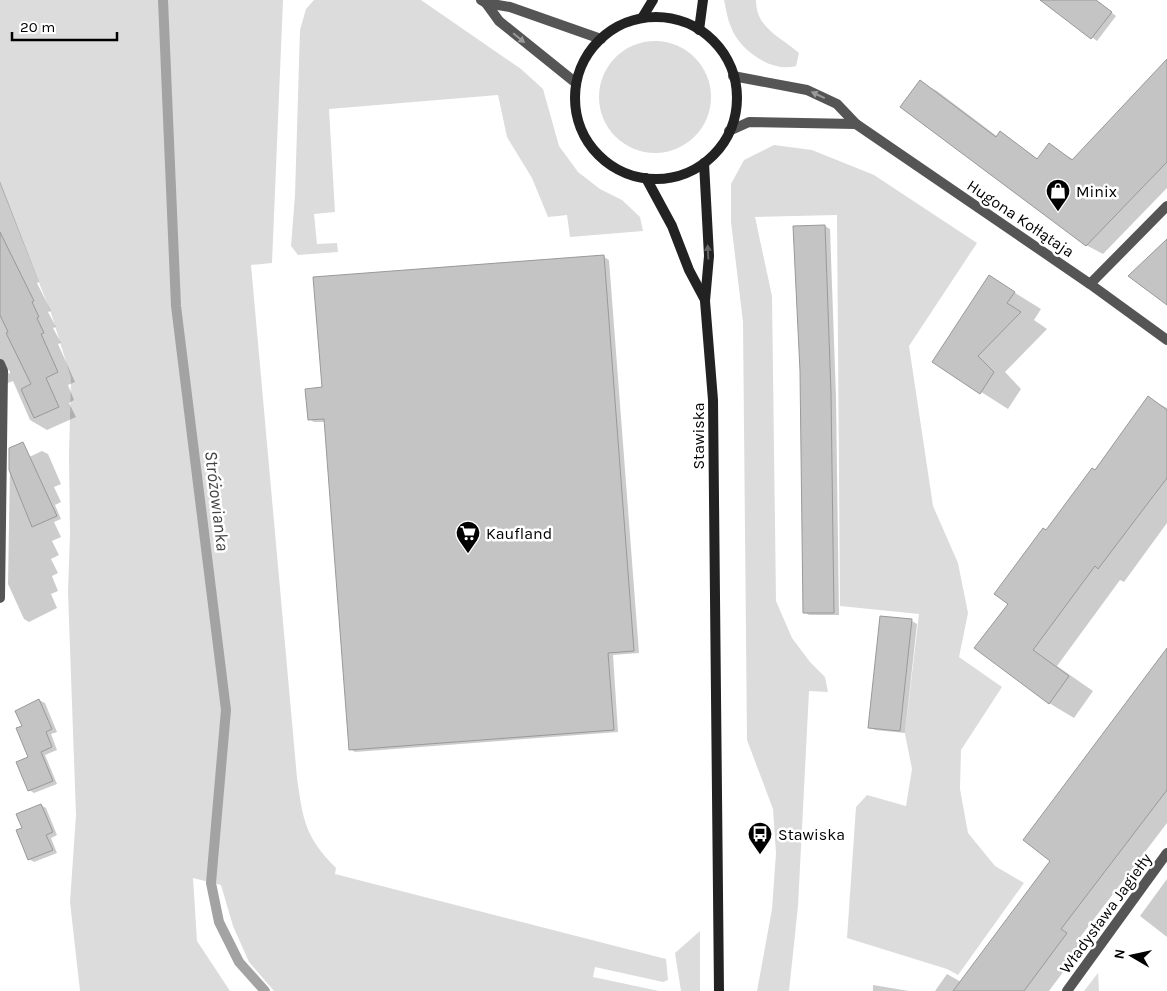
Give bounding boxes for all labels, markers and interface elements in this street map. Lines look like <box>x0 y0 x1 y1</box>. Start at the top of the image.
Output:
scale bar <box>12 10 118 42</box>
text: 20 m <box>20 18 55 36</box>
one-way arrow <box>512 33 525 44</box>
one-way arrow <box>811 91 825 99</box>
street label: Hugona Kołłątaja <box>963 176 1078 261</box>
shop icon: Minix <box>1045 178 1071 212</box>
place label: Minix <box>1076 182 1117 201</box>
one-way arrow <box>704 244 712 260</box>
street label: Stawiska <box>689 402 708 470</box>
water label: Stróżowianka <box>200 450 234 552</box>
supermarket icon: Kaufland <box>455 520 481 554</box>
place label: Kaufland <box>486 524 552 543</box>
bus stop icon: Stawiska <box>747 821 773 855</box>
place label: Stawiska <box>778 825 845 844</box>
street label: Władysława Jagiełły <box>1055 849 1156 977</box>
north arrow <box>1107 931 1157 981</box>
text: N <box>1110 948 1129 960</box>

